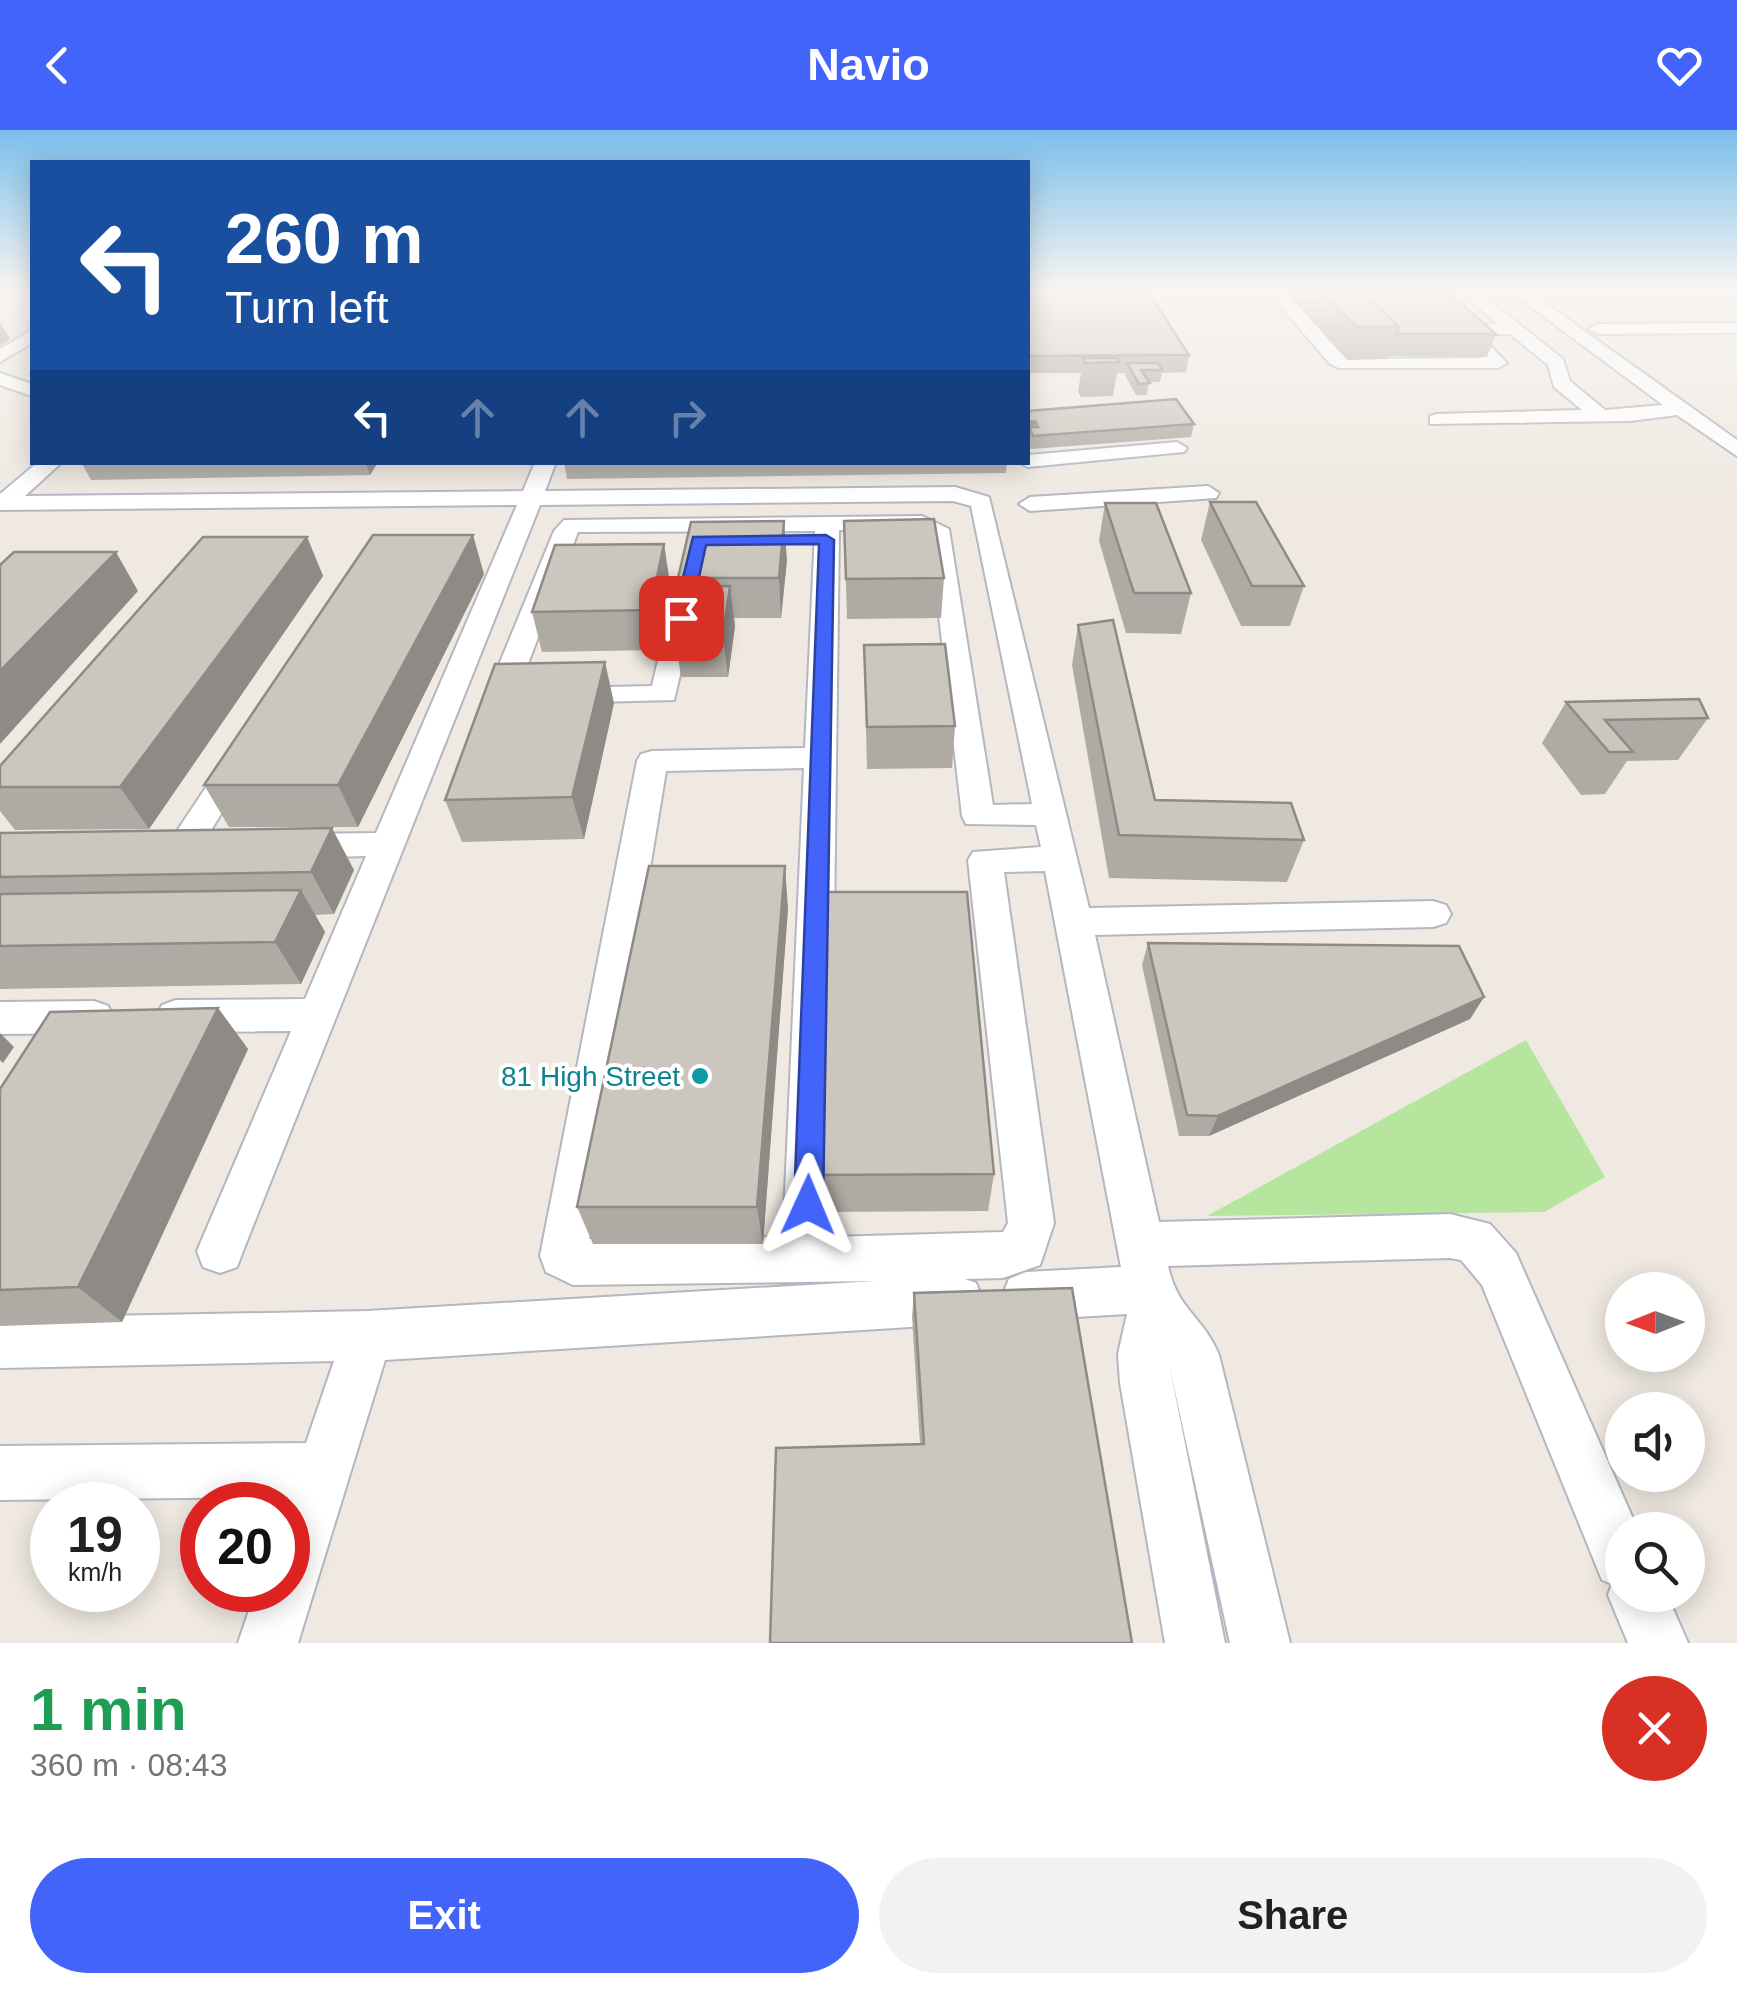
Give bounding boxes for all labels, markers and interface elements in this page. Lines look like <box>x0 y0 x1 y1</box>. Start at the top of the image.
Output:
icon: back <box>30 38 85 93</box>
icon: heart <box>1652 38 1707 93</box>
text: Navio <box>807 39 930 90</box>
icon: left <box>60 200 190 330</box>
text: 260 m <box>225 200 423 278</box>
text: Turn left <box>225 282 388 333</box>
icon: left <box>345 390 400 445</box>
icon: ahead <box>450 390 505 445</box>
icon: ahead <box>555 390 610 445</box>
icon: right <box>660 390 715 445</box>
pin <box>639 576 724 661</box>
icon: arrive <box>654 591 709 646</box>
place label: 81 High Street <box>501 1061 680 1092</box>
marker: 81 High Street <box>689 1065 711 1087</box>
position arrow <box>756 1153 860 1257</box>
north arrow <box>1605 1272 1705 1372</box>
map controls <box>1605 1272 1705 1612</box>
button: sound <box>1605 1392 1705 1492</box>
speed limit sign: 20 <box>180 1482 310 1612</box>
text: 19 <box>67 1507 123 1563</box>
button: search <box>1605 1512 1705 1612</box>
text: km/h <box>68 1558 122 1586</box>
text: 1 min <box>30 1676 187 1743</box>
button: close <box>1602 1676 1707 1781</box>
text: 360 m · 08:43 <box>30 1747 227 1783</box>
button: Exit <box>30 1858 859 1973</box>
button: Share <box>879 1858 1707 1973</box>

